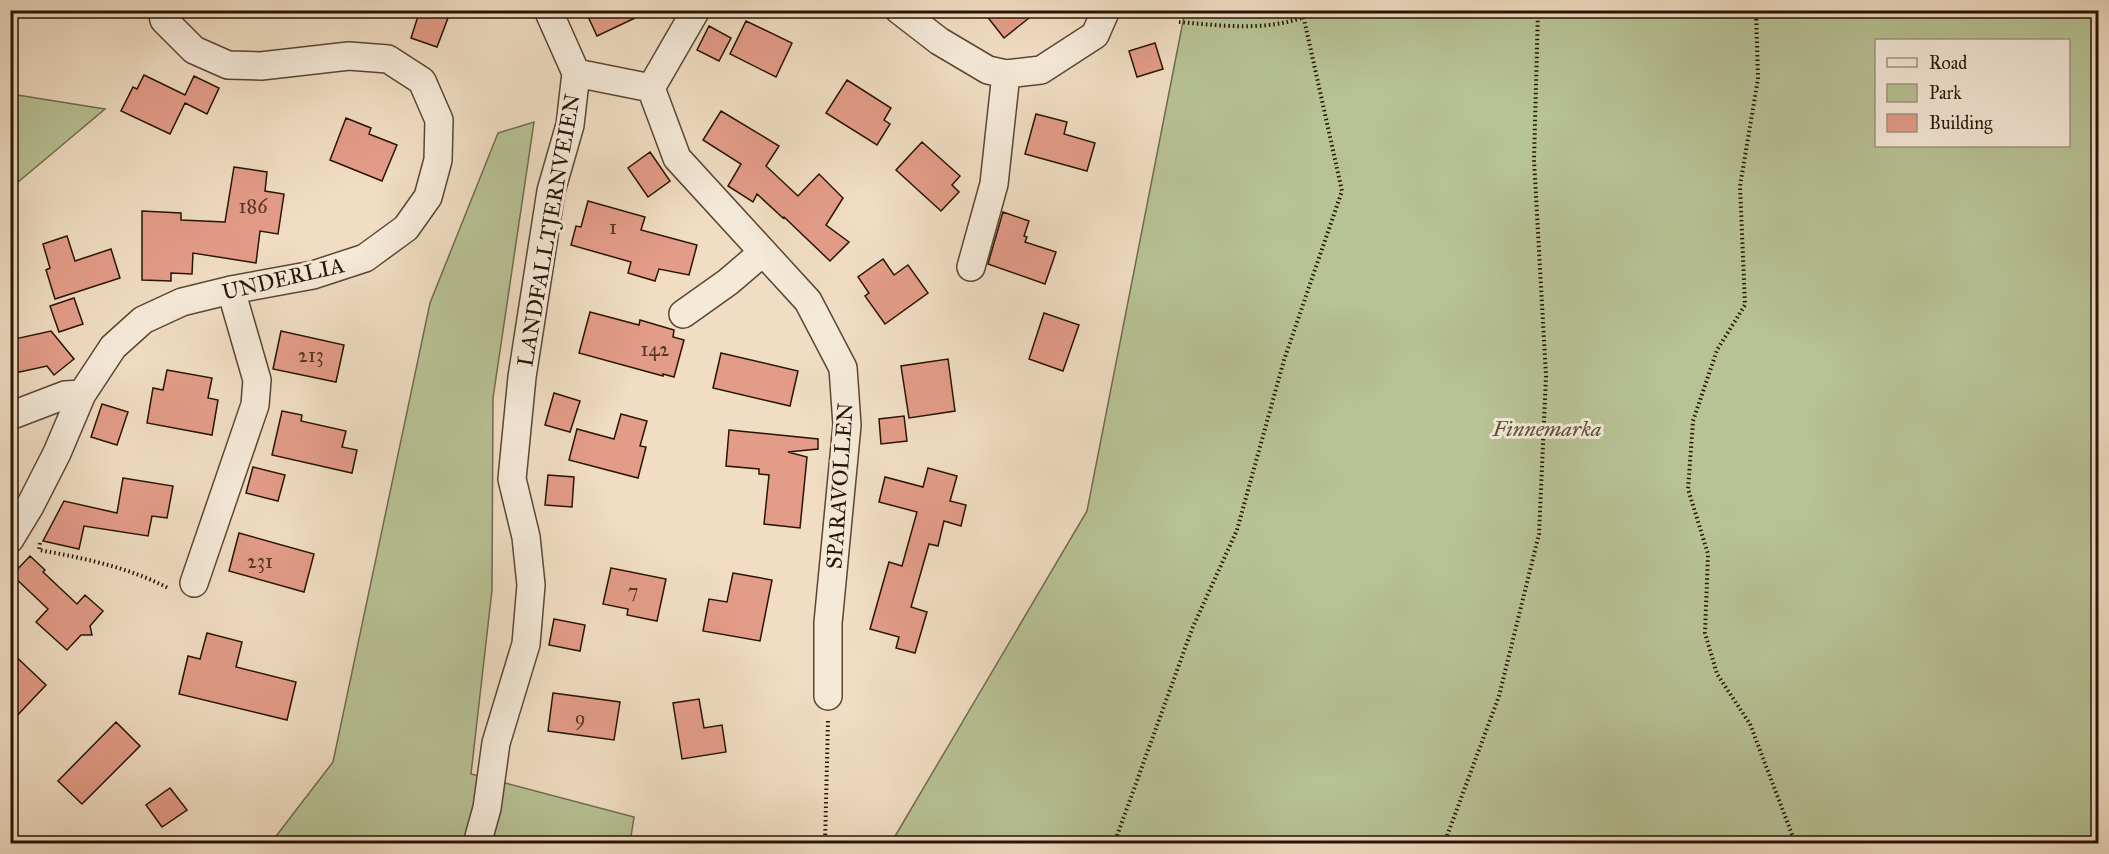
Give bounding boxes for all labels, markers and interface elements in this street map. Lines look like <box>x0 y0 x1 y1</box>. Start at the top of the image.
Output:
legend <box>1875 39 2070 147</box>
text: Road <box>1929 52 1967 74</box>
text: Park <box>1929 82 1962 104</box>
street label: LANDFALLTJERNVEIEN <box>511 91 586 368</box>
text: Building <box>1929 112 1993 135</box>
house number: 186 <box>239 194 268 218</box>
house number: 1 <box>609 215 617 239</box>
street label: UNDERLIA <box>219 251 347 306</box>
house number: 142 <box>641 337 670 361</box>
house number: 213 <box>298 343 324 367</box>
street label: SPARAVOLLEN <box>820 402 859 570</box>
park label: Finnemarka <box>1492 415 1601 442</box>
house number: 231 <box>247 549 273 573</box>
house number: 7 <box>628 579 638 603</box>
house number: 9 <box>575 706 585 730</box>

